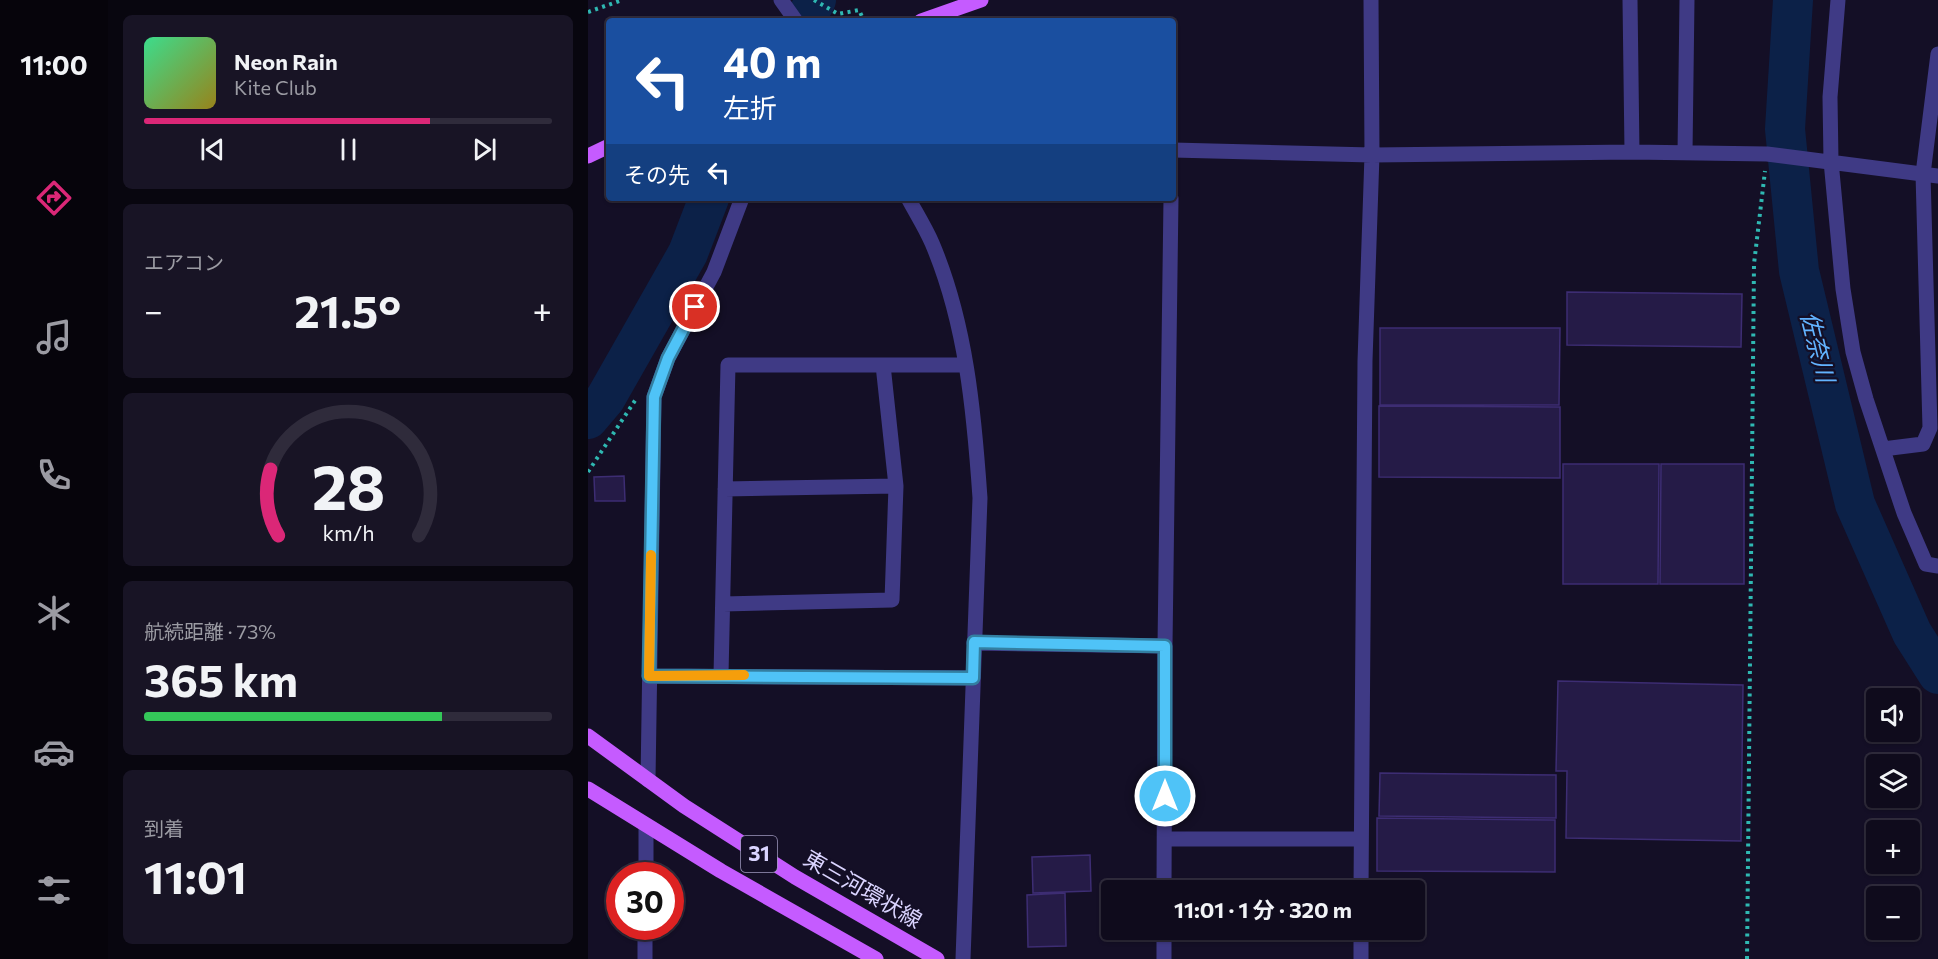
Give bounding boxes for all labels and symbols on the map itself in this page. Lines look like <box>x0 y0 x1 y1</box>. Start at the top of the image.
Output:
pin <box>669 281 720 332</box>
water label: 佐奈川 <box>1796 308 1842 388</box>
position arrow <box>1133 764 1197 828</box>
road number: 31 <box>741 836 777 872</box>
street label: 東三河環状線 <box>799 844 927 933</box>
speed limit sign: 30 <box>606 862 684 940</box>

